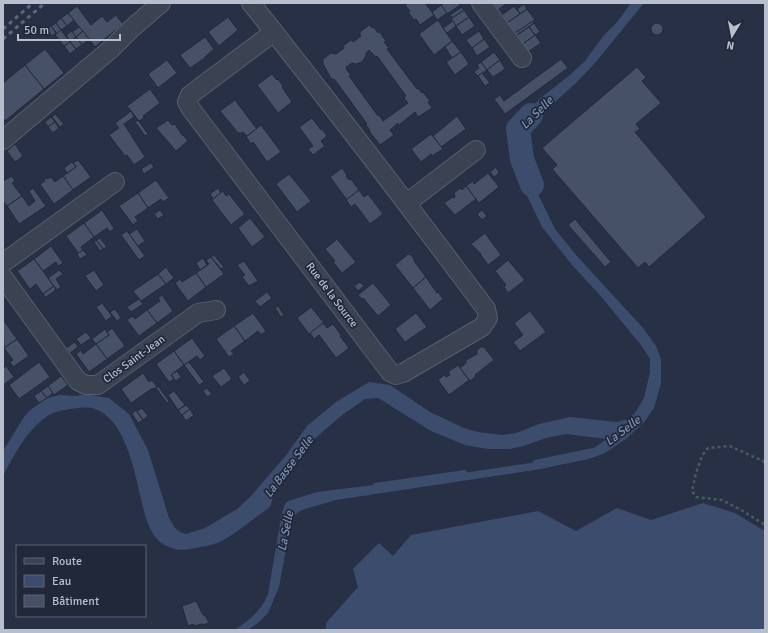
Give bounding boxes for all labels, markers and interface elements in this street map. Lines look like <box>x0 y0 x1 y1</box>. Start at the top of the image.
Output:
scale bar <box>18 16 120 42</box>
north arrow <box>712 16 752 56</box>
text: 50 m <box>24 23 49 38</box>
text: N <box>725 38 735 52</box>
water label: La Selle <box>517 93 557 133</box>
street label: Rue de la Source <box>303 260 361 330</box>
street label: Clos Saint-Jean <box>101 332 167 386</box>
water label: La Selle <box>602 412 644 449</box>
water label: La Basse Selle <box>261 433 318 501</box>
water label: La Selle <box>275 509 297 552</box>
legend <box>16 545 146 617</box>
text: Route <box>52 554 82 569</box>
text: Eau <box>52 574 71 589</box>
text: Bâtiment <box>52 594 99 609</box>

